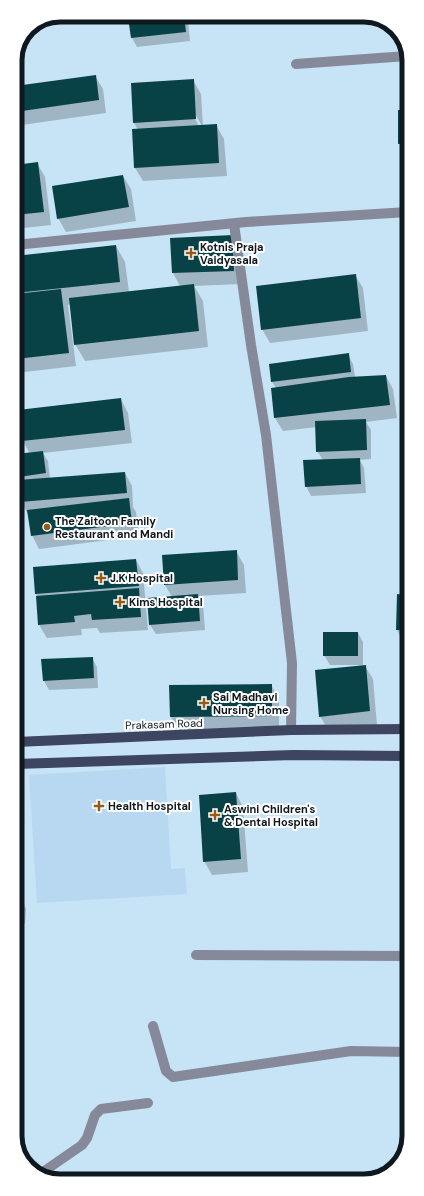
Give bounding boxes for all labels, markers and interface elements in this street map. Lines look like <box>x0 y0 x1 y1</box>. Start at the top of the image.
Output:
place label: Kotnis Praja Vaidyasala <box>200 240 263 267</box>
marker: Kotnis Praja Vaidyasala <box>185 247 197 259</box>
place label: The Zaitoon Family Restaurant and Mandi <box>55 514 173 541</box>
marker: The Zaitoon Family Restaurant and Mandi <box>42 522 52 532</box>
place label: J.K Hospital <box>110 571 173 585</box>
marker: J.K Hospital <box>95 572 107 584</box>
place label: Kims Hospital <box>129 595 203 609</box>
marker: Kims Hospital <box>114 596 126 608</box>
place label: Sai Madhavi Nursing Home <box>213 690 289 717</box>
marker: Sai Madhavi Nursing Home <box>198 697 210 709</box>
street label: Prakasam Road <box>125 716 203 732</box>
place label: Health Hospital <box>108 799 191 813</box>
marker: Health Hospital <box>93 800 105 812</box>
place label: Aswini Children's & Dental Hospital <box>224 802 318 829</box>
marker: Aswini Children's & Dental Hospital <box>209 809 221 821</box>

